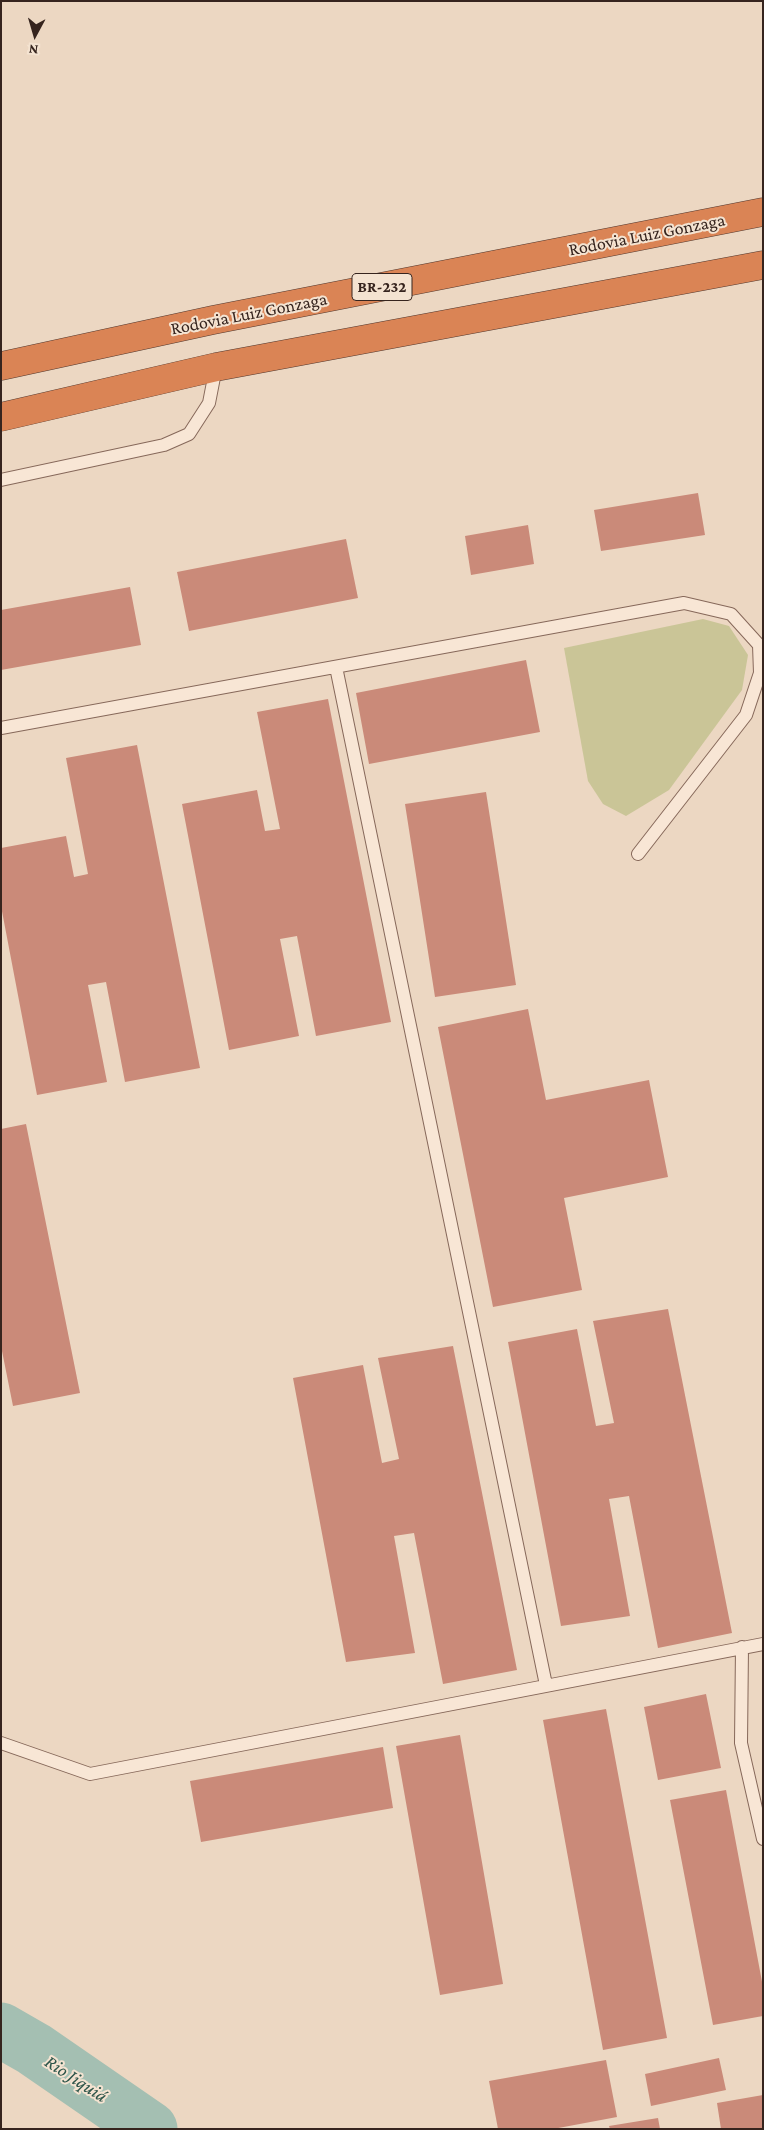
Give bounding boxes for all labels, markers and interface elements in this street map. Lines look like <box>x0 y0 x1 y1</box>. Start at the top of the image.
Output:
north arrow <box>10 10 60 60</box>
text: N <box>28 41 39 58</box>
street label: Rodovia Luiz Gonzaga <box>567 209 727 261</box>
road number: BR-232 <box>352 274 412 300</box>
street label: Rodovia Luiz Gonzaga <box>169 288 329 340</box>
water label: Rio Jiquiá <box>40 2050 112 2108</box>

